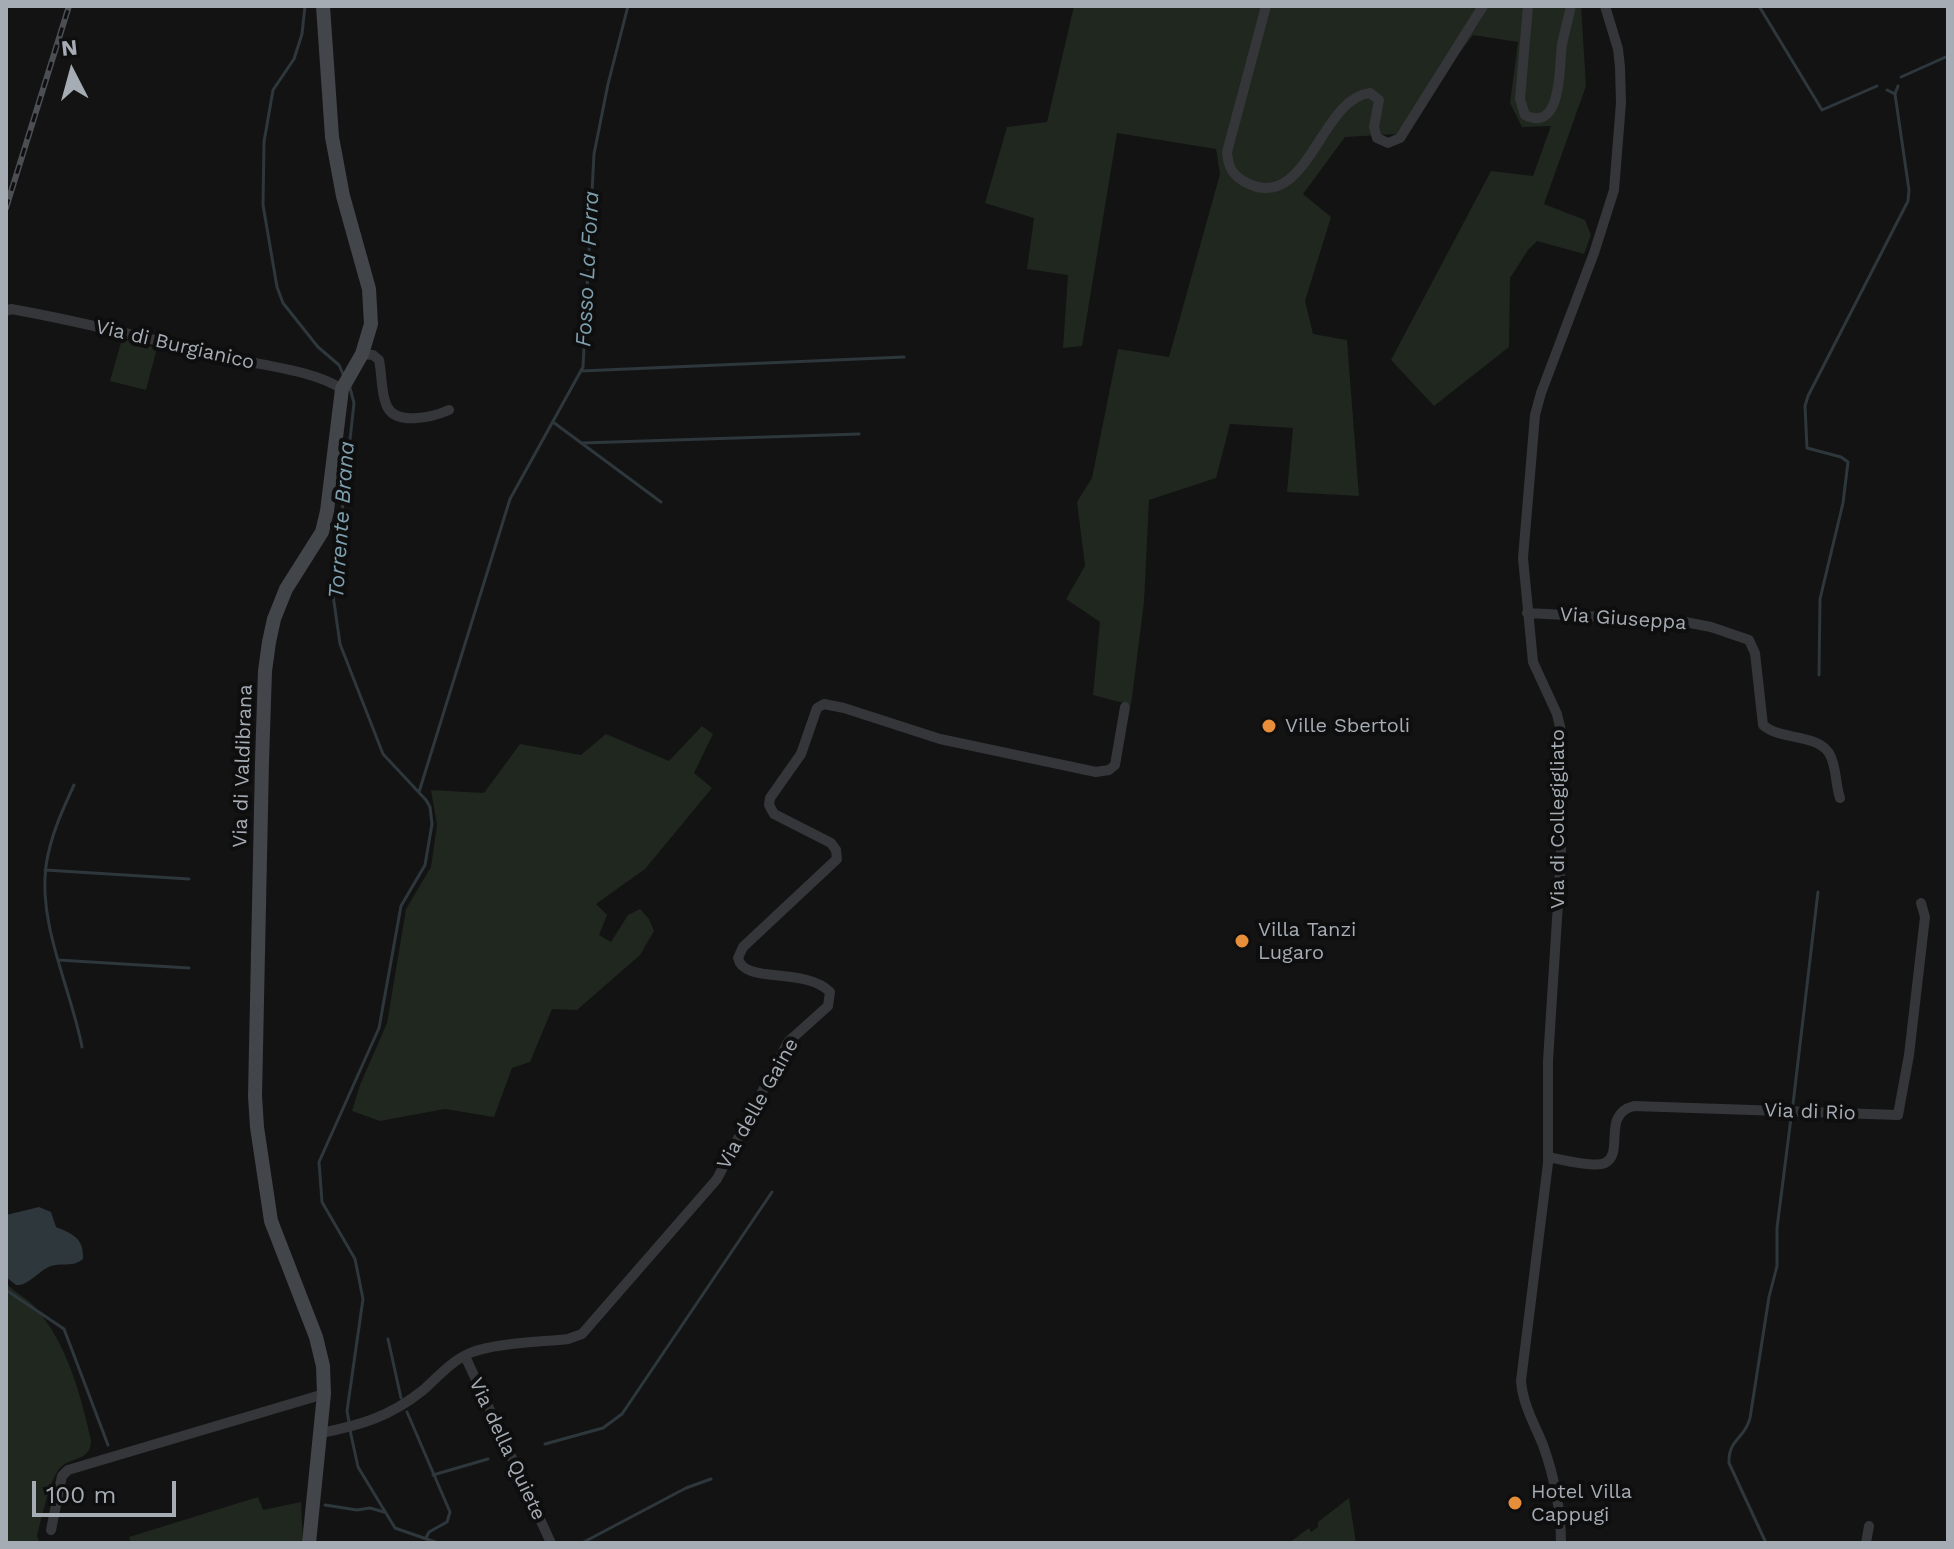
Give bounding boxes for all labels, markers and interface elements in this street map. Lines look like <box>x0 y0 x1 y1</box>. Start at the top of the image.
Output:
north arrow <box>32 32 112 112</box>
text: N <box>60 34 79 61</box>
water label: Fosso La Forra <box>571 190 605 348</box>
street label: Via di Burgianico <box>93 315 257 375</box>
water label: Torrente Brana <box>323 440 361 600</box>
street label: Via Giuseppa <box>1559 603 1687 635</box>
street label: Via di Valdibrana <box>228 684 258 848</box>
place label: Ville Sbertoli <box>1285 714 1410 738</box>
marker: Ville Sbertoli <box>1260 717 1278 735</box>
street label: Via di Collegigliato <box>1546 729 1570 909</box>
place label: Villa Tanzi Lugaro <box>1258 918 1356 965</box>
marker: Villa Tanzi Lugaro <box>1233 932 1251 950</box>
street label: Via delle Gaine <box>712 1034 804 1174</box>
street label: Via di Rio <box>1764 1098 1856 1126</box>
street label: Via della Quiete <box>463 1374 551 1524</box>
scale bar <box>36 1465 180 1515</box>
place label: Hotel Villa Cappugi <box>1531 1480 1632 1527</box>
text: 100 m <box>46 1481 116 1509</box>
marker: Hotel Villa Cappugi <box>1506 1494 1524 1512</box>

